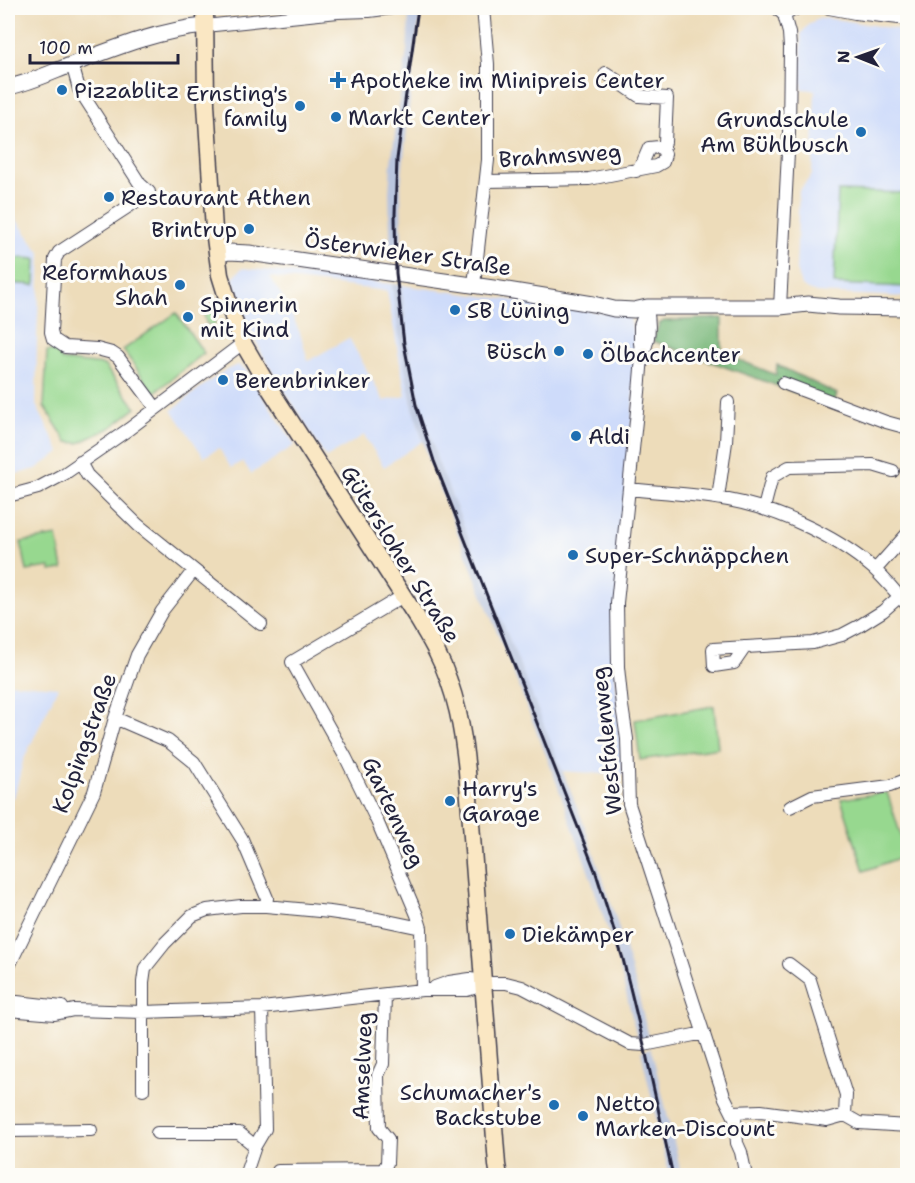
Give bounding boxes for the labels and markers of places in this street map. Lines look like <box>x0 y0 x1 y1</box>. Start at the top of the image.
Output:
place label: Apotheke im Minipreis Center <box>350 66 665 95</box>
marker: Apotheke im Minipreis Center <box>331 73 345 87</box>
place label: Pizzablitz <box>74 76 179 105</box>
place label: Ernsting's family <box>186 79 288 133</box>
marker: Pizzablitz <box>55 83 69 97</box>
marker: Ernsting's family <box>293 99 307 113</box>
place label: Markt Center <box>348 103 491 132</box>
place label: Grundschule Am Bühlbusch <box>700 105 849 159</box>
marker: Markt Center <box>329 110 343 124</box>
marker: Grundschule Am Bühlbusch <box>854 125 868 139</box>
place label: Restaurant Athen <box>121 183 311 212</box>
marker: Restaurant Athen <box>102 190 116 204</box>
place label: Brintrup <box>151 215 237 244</box>
marker: Brintrup <box>242 222 256 236</box>
place label: Reformhaus Shah <box>42 258 168 312</box>
marker: Reformhaus Shah <box>173 278 187 292</box>
place label: Spinnerin mit Kind <box>200 290 298 344</box>
place label: SB Lüning <box>467 296 569 325</box>
marker: SB Lüning <box>448 303 462 317</box>
marker: Spinnerin mit Kind <box>181 310 195 324</box>
place label: Büsch <box>487 337 547 366</box>
place label: Ölbachcenter <box>600 340 741 369</box>
marker: Büsch <box>552 344 566 358</box>
marker: Ölbachcenter <box>581 347 595 361</box>
place label: Berenbrinker <box>235 366 371 395</box>
marker: Berenbrinker <box>216 373 230 387</box>
place label: Aldi <box>588 422 630 451</box>
marker: Aldi <box>569 429 583 443</box>
place label: Super-Schnäppchen <box>585 541 789 570</box>
marker: Super-Schnäppchen <box>566 548 580 562</box>
place label: Harry's Garage <box>462 774 540 828</box>
marker: Harry's Garage <box>443 794 457 808</box>
place label: Diekämper <box>522 920 634 949</box>
marker: Diekämper <box>503 927 517 941</box>
place label: Schumacher's Backstube <box>400 1078 542 1132</box>
place label: Netto Marken-Discount <box>595 1089 775 1143</box>
marker: Schumacher's Backstube <box>547 1098 561 1112</box>
marker: Netto Marken-Discount <box>576 1109 590 1123</box>

